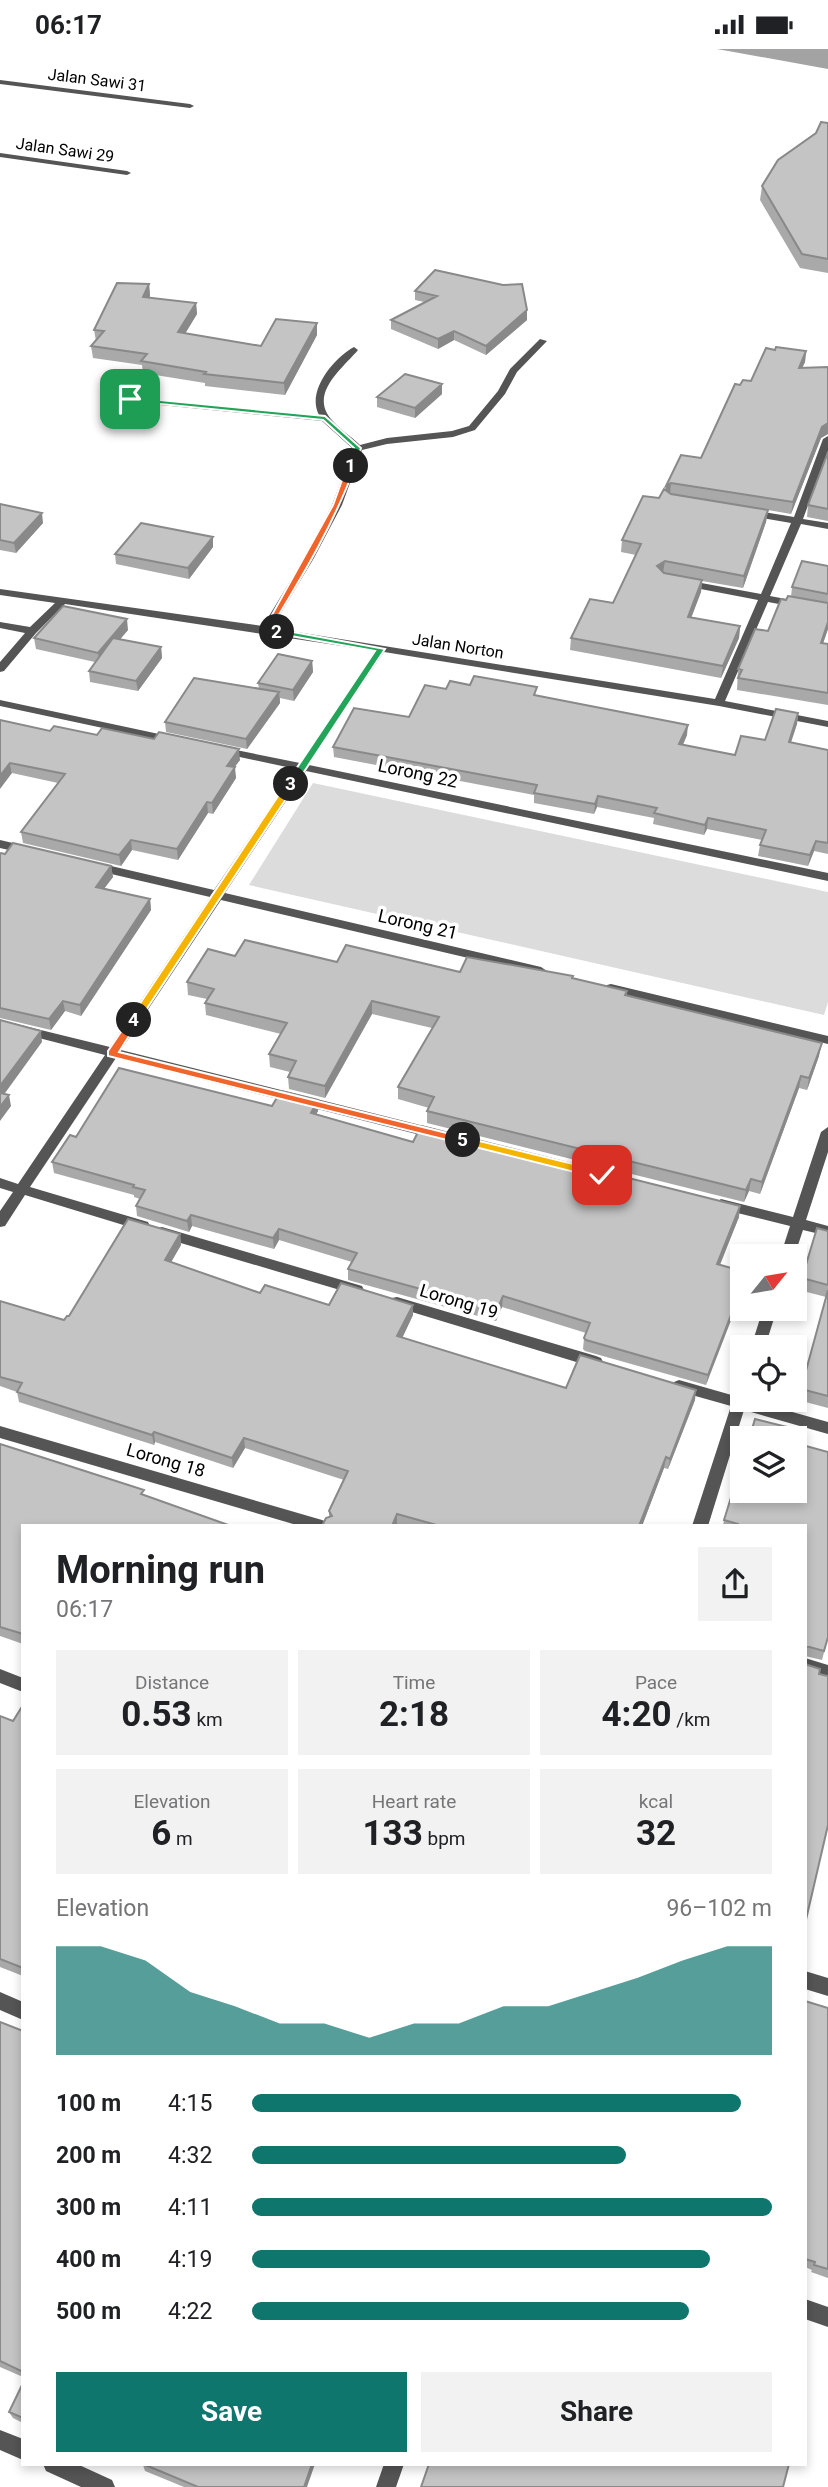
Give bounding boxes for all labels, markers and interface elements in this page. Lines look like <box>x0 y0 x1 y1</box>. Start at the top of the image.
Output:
text: 06:17 <box>35 10 102 40</box>
street label: Jalan Sawi 31 <box>47 65 147 95</box>
street label: Jalan Sawi 29 <box>15 134 115 166</box>
pin <box>100 369 160 429</box>
icon: arrive <box>111 380 149 418</box>
pin: 1 <box>334 449 368 483</box>
text: 1 <box>345 454 356 477</box>
pin: 2 <box>260 615 294 649</box>
text: 2 <box>271 620 282 643</box>
street label: Jalan Norton <box>411 629 505 663</box>
street label: Lorong 22 <box>376 754 460 792</box>
pin: 3 <box>274 767 308 801</box>
text: 3 <box>285 772 296 795</box>
street label: Lorong 21 <box>376 905 460 943</box>
pin: 4 <box>116 1003 152 1037</box>
text: 4 <box>128 1008 139 1031</box>
pin: 5 <box>446 1123 480 1157</box>
text: 5 <box>457 1128 468 1151</box>
pin <box>572 1145 632 1205</box>
icon: check <box>583 1156 621 1194</box>
north arrow <box>730 1244 807 1321</box>
map controls <box>730 1244 807 1503</box>
street label: Lorong 19 <box>417 1279 501 1323</box>
button: locate <box>730 1335 807 1412</box>
button: layers <box>730 1426 807 1503</box>
street label: Lorong 18 <box>124 1439 208 1481</box>
button: share <box>698 1547 772 1621</box>
text: Morning run <box>56 1548 265 1592</box>
text: 06:17 <box>56 1596 113 1623</box>
text: Distance <box>135 1671 209 1694</box>
text: Time <box>393 1671 435 1694</box>
text: Pace <box>635 1671 677 1694</box>
text: 0.53 <box>121 1694 192 1735</box>
text: 2:18 <box>379 1694 449 1735</box>
text: 4:20 <box>602 1694 672 1735</box>
text: km <box>192 1708 223 1731</box>
text: /km <box>672 1708 710 1731</box>
text: Elevation <box>134 1790 210 1813</box>
text: Heart rate <box>372 1790 456 1813</box>
text: kcal <box>639 1790 673 1813</box>
text: 6 <box>151 1813 171 1854</box>
text: 133 <box>363 1813 423 1854</box>
text: 32 <box>636 1813 676 1854</box>
text: m <box>171 1827 193 1850</box>
text: bpm <box>423 1827 465 1850</box>
text: Elevation <box>56 1895 149 1922</box>
text: 96–102 m <box>666 1895 772 1922</box>
text: 100 m <box>56 2090 121 2117</box>
text: 4:15 <box>168 2090 212 2117</box>
text: 200 m <box>56 2142 121 2169</box>
text: 4:32 <box>168 2142 212 2169</box>
text: 300 m <box>56 2194 121 2221</box>
text: 4:11 <box>168 2194 212 2221</box>
text: 400 m <box>56 2246 121 2273</box>
text: 4:19 <box>168 2246 212 2273</box>
text: 500 m <box>56 2298 121 2325</box>
text: 4:22 <box>168 2298 212 2325</box>
button: Save <box>56 2372 407 2452</box>
button: Share <box>421 2372 772 2452</box>

